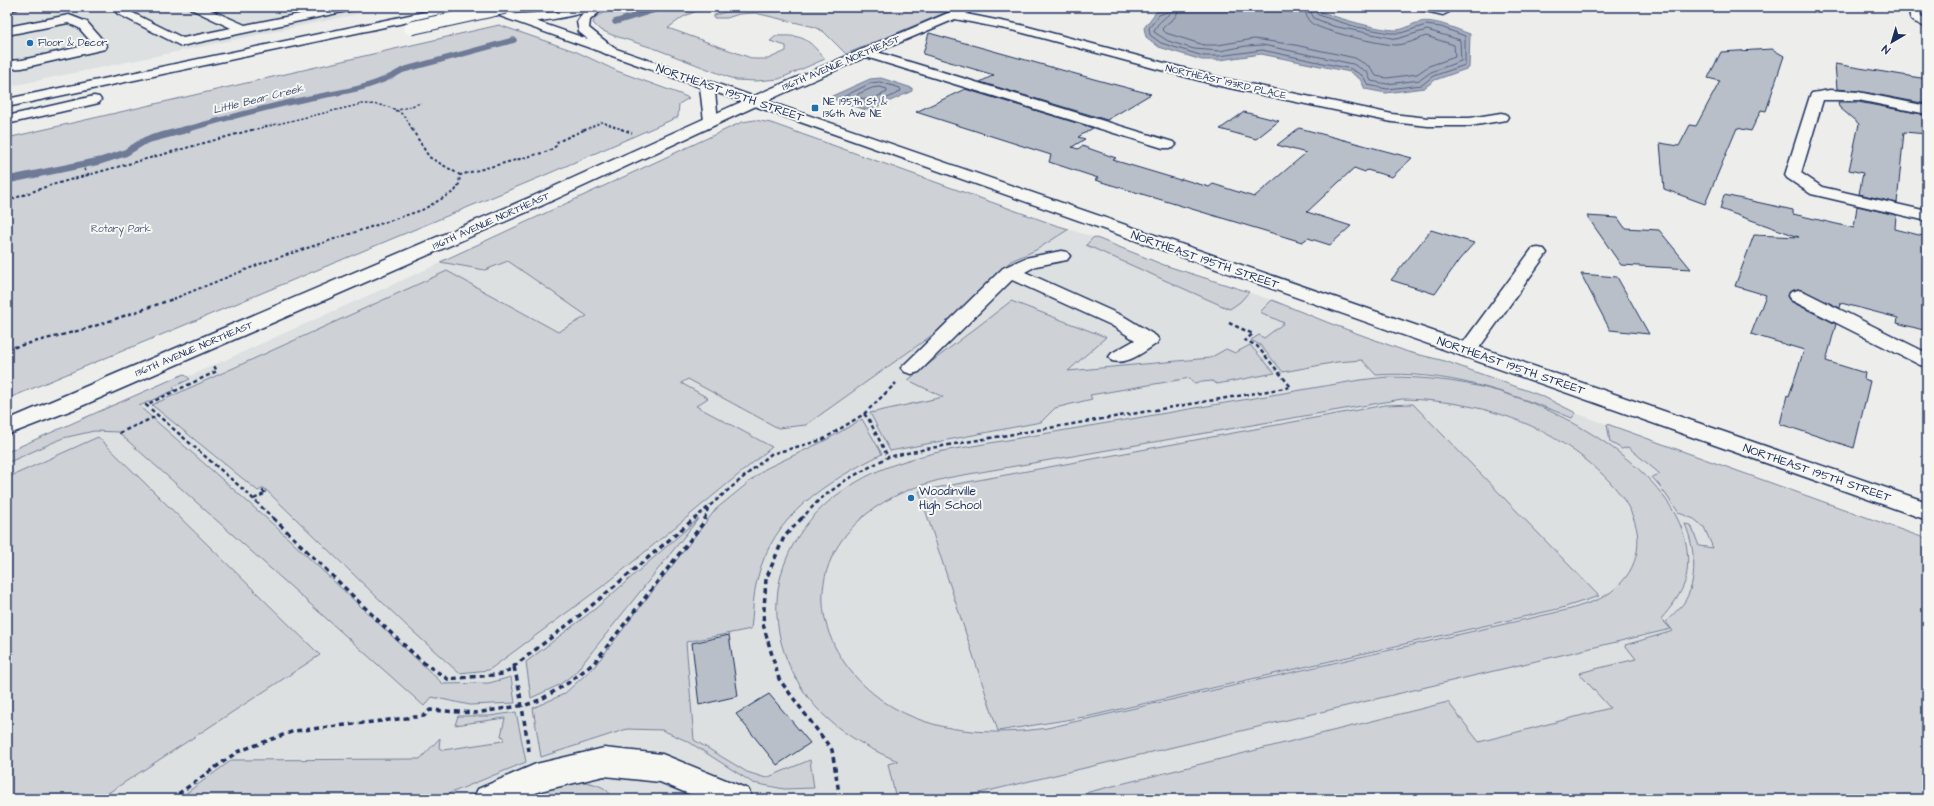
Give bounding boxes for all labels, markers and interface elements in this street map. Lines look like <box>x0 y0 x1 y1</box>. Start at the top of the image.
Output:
north arrow <box>1872 22 1912 62</box>
street label: 136TH AVENUE NORTHEAST <box>780 32 903 94</box>
place label: Floor & Decor <box>38 36 108 50</box>
marker: Floor & Decor <box>25 38 35 48</box>
text: N <box>1879 41 1893 58</box>
street label: NORTHEAST 195TH STREET <box>654 60 807 127</box>
street label: NORTHEAST 193RD PLACE <box>1164 61 1288 103</box>
water label: Little Bear Creek <box>211 80 305 117</box>
place label: NE 195th St & 136th Ave NE <box>823 95 888 121</box>
marker: NE 195th St & 136th Ave NE <box>810 103 820 113</box>
street label: 136TH AVENUE NORTHEAST <box>430 189 552 253</box>
park label: Rotary Park <box>91 222 151 237</box>
street label: NORTHEAST 195TH STREET <box>1129 227 1282 294</box>
street label: 136TH AVENUE NORTHEAST <box>133 318 256 380</box>
street label: NORTHEAST 195TH STREET <box>1435 333 1588 400</box>
street label: NORTHEAST 195TH STREET <box>1741 440 1894 507</box>
place label: Woodinville High School <box>919 483 982 515</box>
marker: Woodinville High School <box>906 493 916 503</box>

